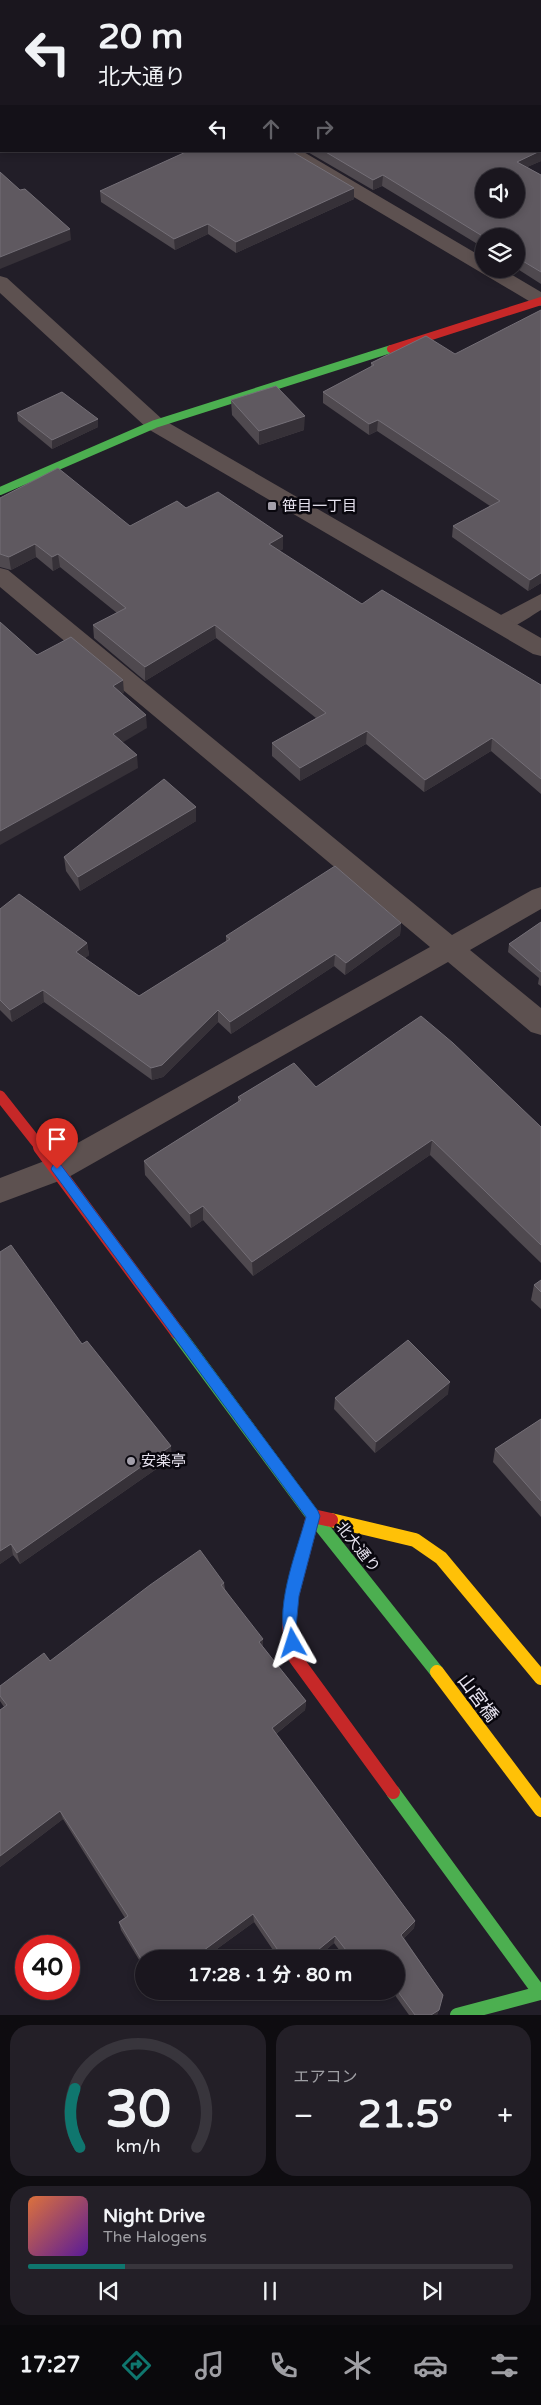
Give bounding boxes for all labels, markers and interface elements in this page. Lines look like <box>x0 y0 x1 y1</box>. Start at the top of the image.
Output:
text: 20 m <box>98 16 183 58</box>
icon: left <box>15 20 80 85</box>
text: 北大通り <box>98 64 186 90</box>
icon: left <box>204 115 232 143</box>
icon: ahead <box>257 115 285 143</box>
icon: right <box>310 115 338 143</box>
map controls <box>475 168 525 278</box>
button: sound <box>475 168 525 218</box>
button: layers <box>475 228 525 278</box>
place label: 笹目一丁目 <box>282 497 357 515</box>
marker: 笹目一丁目 <box>266 500 278 512</box>
pin <box>36 1118 78 1169</box>
icon: arrive <box>43 1125 71 1153</box>
place label: 安楽亭 <box>141 1452 186 1470</box>
marker: 安楽亭 <box>125 1455 137 1467</box>
street label: 北大通り <box>332 1518 384 1576</box>
position arrow <box>266 1616 318 1668</box>
street label: 山宮橋 <box>453 1670 503 1726</box>
speed limit sign: 40 <box>15 1935 80 2000</box>
text: 17:28 · 1 分 · 80 m <box>188 1964 352 1986</box>
text: エアコン <box>294 2067 358 2087</box>
text: 30 <box>105 2078 170 2141</box>
text: 21.5° <box>358 2092 453 2138</box>
text: − <box>294 2099 313 2133</box>
text: + <box>497 2099 513 2133</box>
text: km/h <box>115 2136 160 2157</box>
text: Night Drive <box>103 2205 205 2227</box>
text: The Halogens <box>103 2227 207 2247</box>
icon: previous <box>95 2277 123 2305</box>
icon: pause <box>256 2277 284 2305</box>
icon: next <box>418 2277 446 2305</box>
icon: directions <box>119 2348 154 2383</box>
icon: music <box>192 2348 227 2383</box>
icon: phone <box>266 2348 301 2383</box>
icon: climate <box>340 2348 375 2383</box>
icon: car <box>413 2348 448 2383</box>
icon: filters <box>487 2348 522 2383</box>
text: 17:27 <box>19 2352 80 2378</box>

